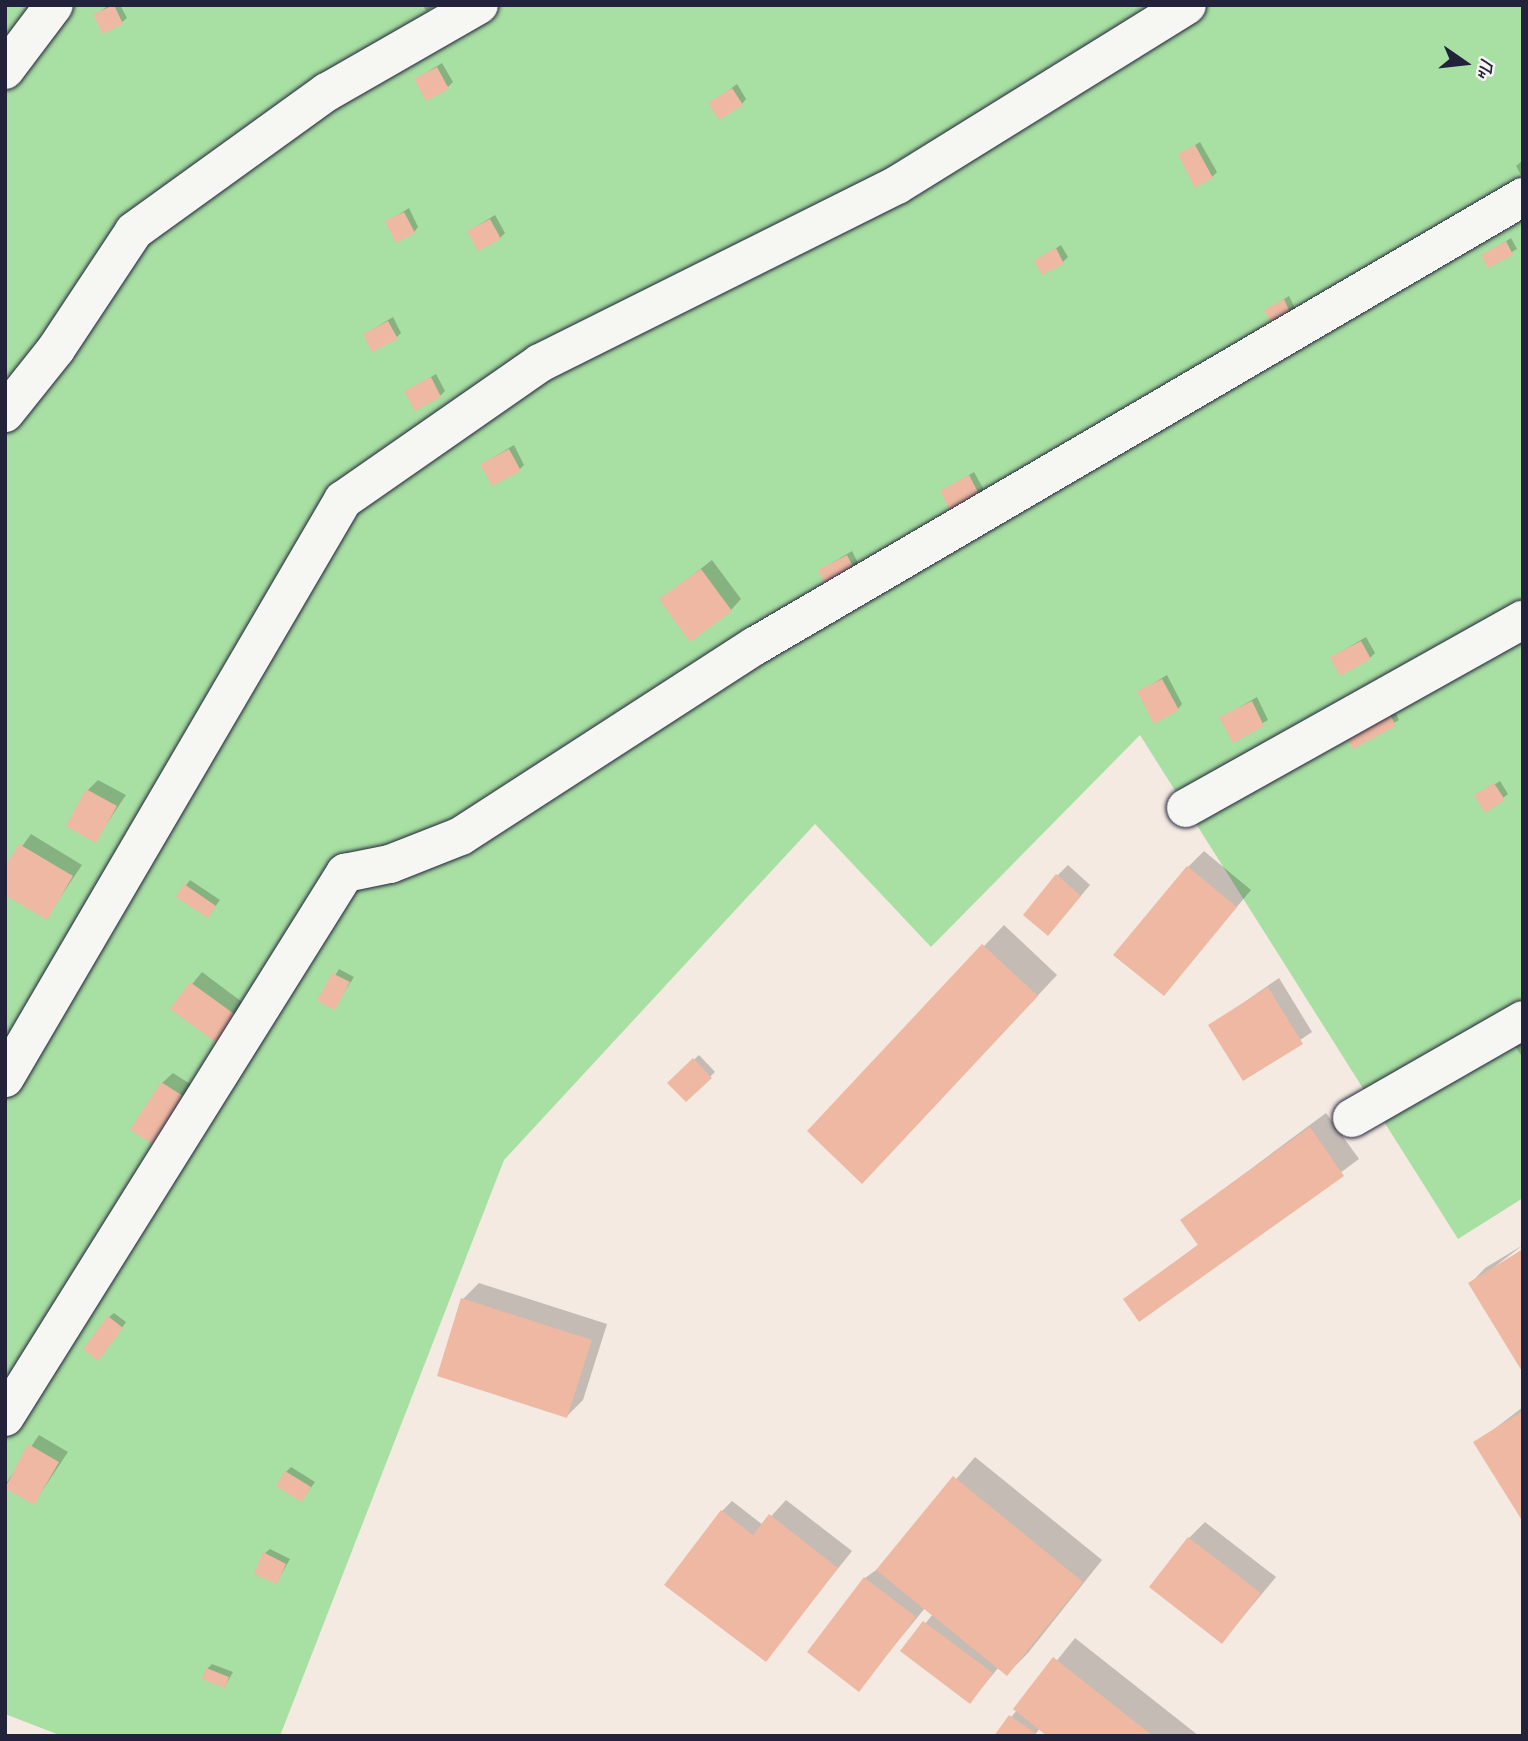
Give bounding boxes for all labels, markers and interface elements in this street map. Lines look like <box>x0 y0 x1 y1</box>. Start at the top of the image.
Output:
north arrow <box>1430 28 1500 98</box>
text: Пн <box>1471 56 1499 81</box>

